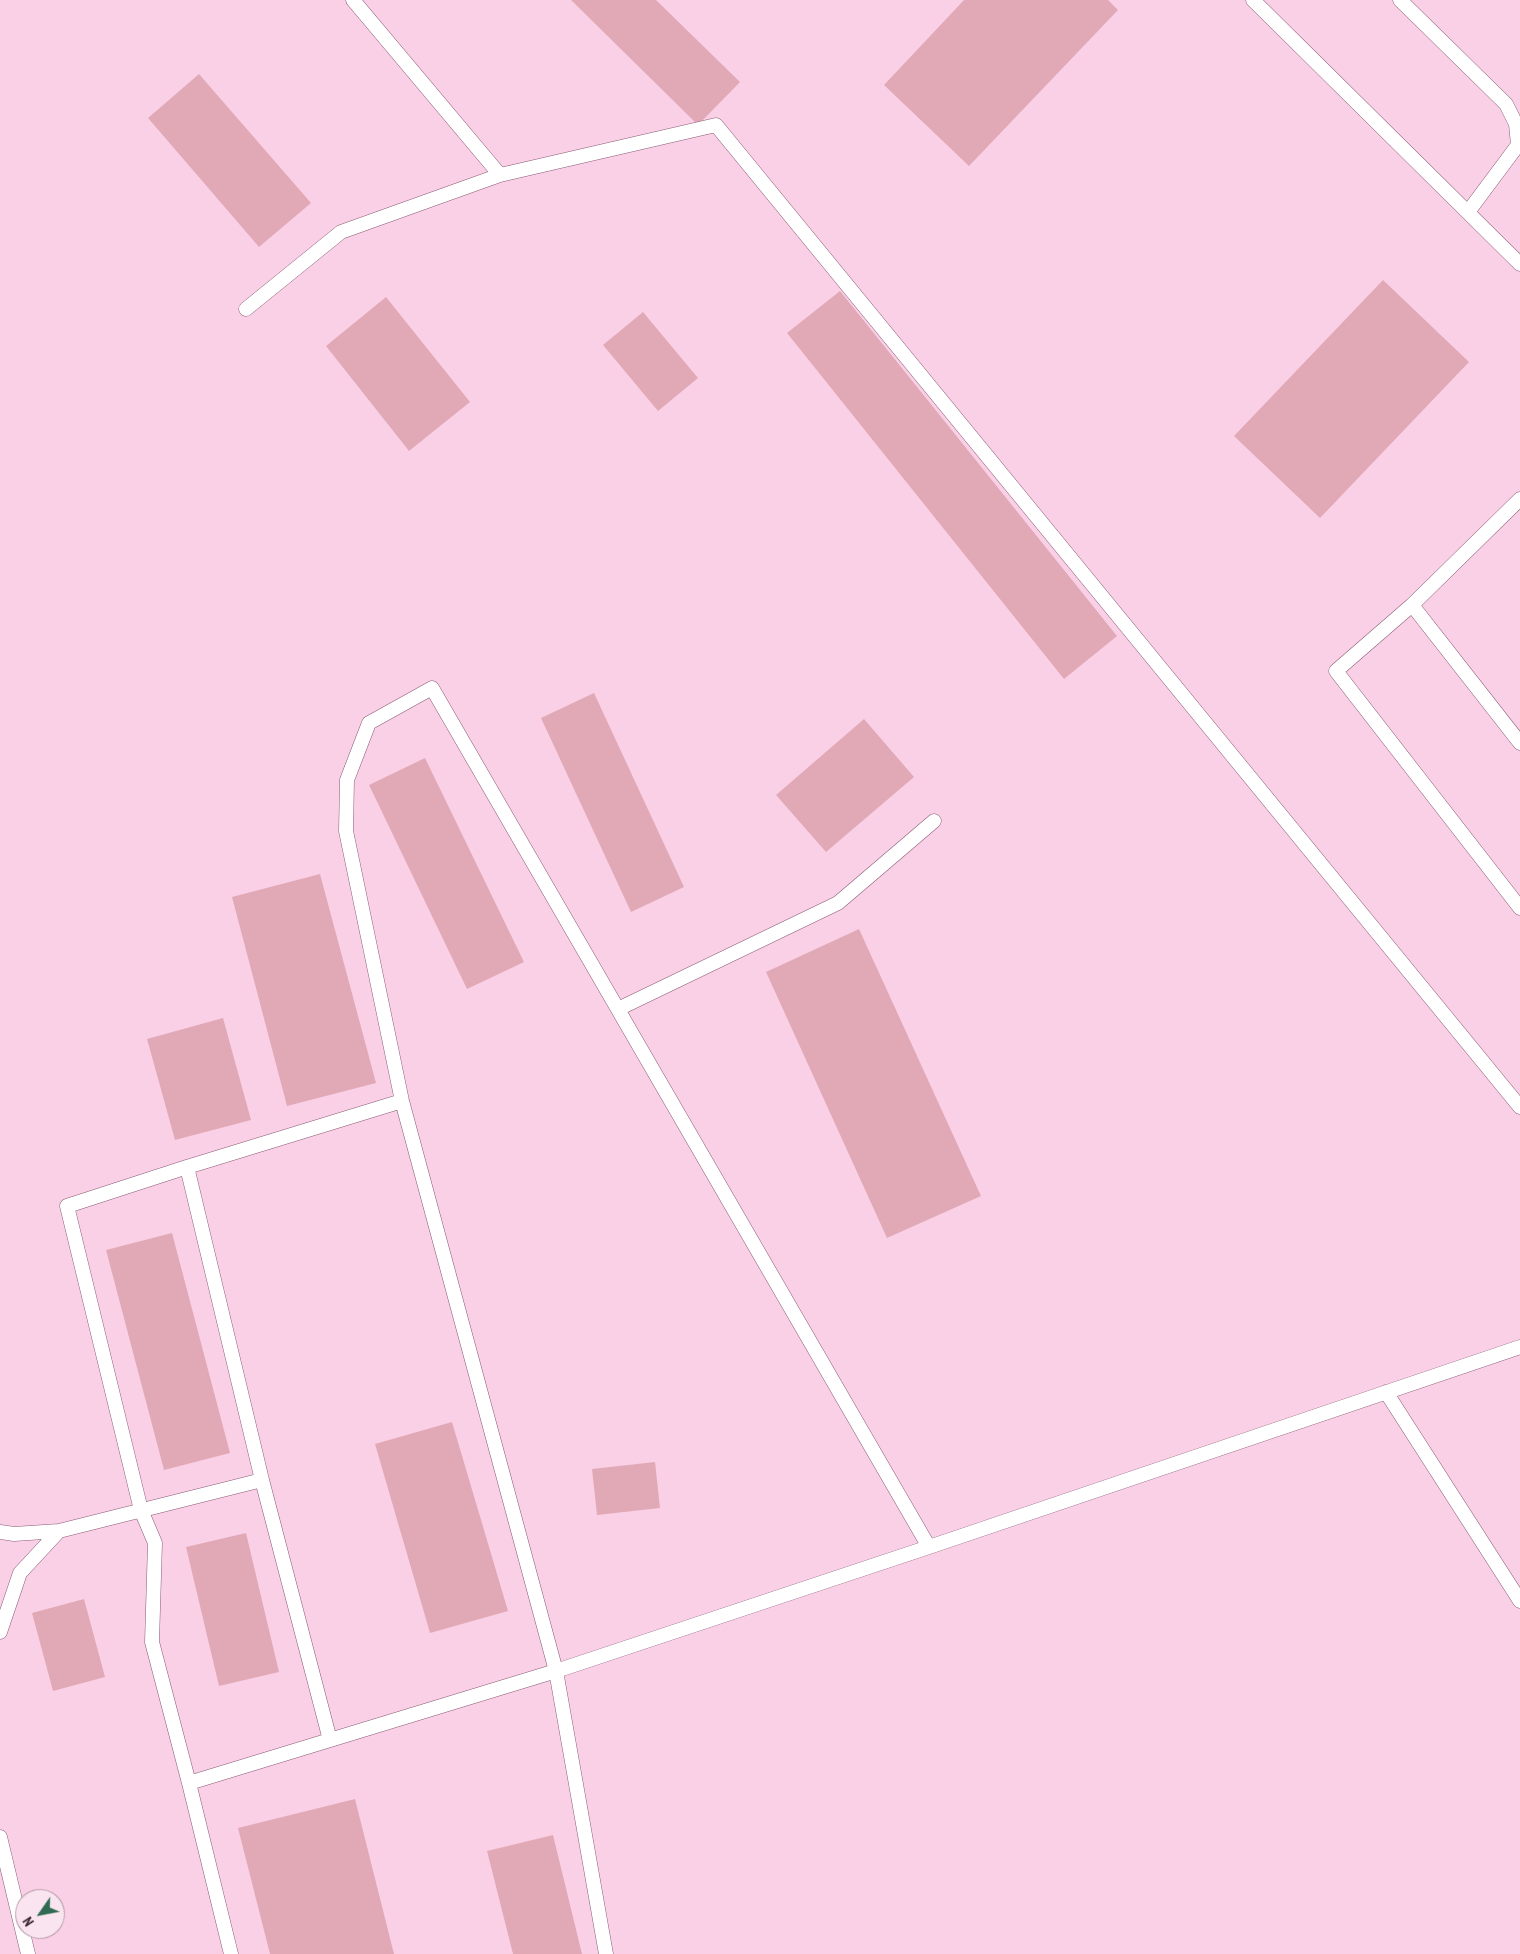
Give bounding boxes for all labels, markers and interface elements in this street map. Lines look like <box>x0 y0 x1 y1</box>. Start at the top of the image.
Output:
north arrow <box>15 1889 65 1939</box>
text: N <box>19 1914 38 1930</box>

